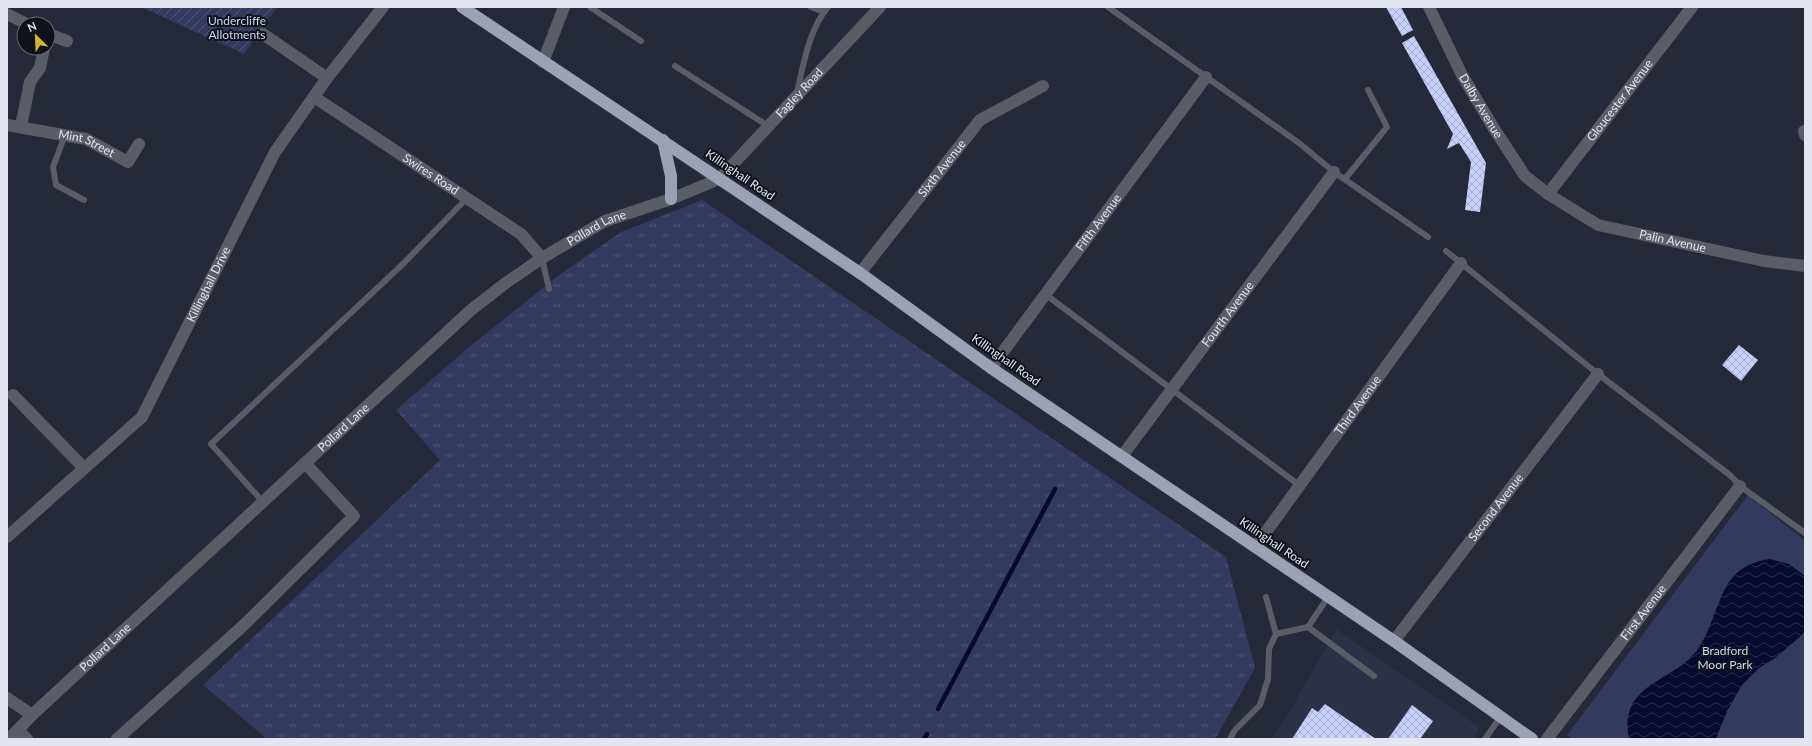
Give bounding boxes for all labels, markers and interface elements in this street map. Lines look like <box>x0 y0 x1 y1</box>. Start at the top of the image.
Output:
park label: Undercliffe Allotments <box>208 13 266 42</box>
north arrow <box>16 16 56 56</box>
text: N <box>25 19 38 34</box>
street label: Gloucester Avenue <box>1583 56 1656 144</box>
street label: Fagley Road <box>772 65 826 121</box>
street label: Dalby Avenue <box>1456 71 1506 141</box>
street label: Mint Street <box>57 126 118 161</box>
street label: Sixth Avenue <box>915 136 969 200</box>
street label: Killinghall Road <box>703 146 778 203</box>
street label: Swires Road <box>400 150 462 198</box>
street label: Fifth Avenue <box>1072 191 1124 254</box>
street label: Pollard Lane <box>564 207 628 249</box>
street label: Palin Avenue <box>1638 226 1707 255</box>
street label: Killinghall Drive <box>183 244 233 324</box>
street label: Fourth Avenue <box>1198 278 1257 349</box>
street label: Killinghall Road <box>969 330 1043 389</box>
street label: Third Avenue <box>1331 372 1384 438</box>
street label: Pollard Lane <box>314 400 372 455</box>
street label: Second Avenue <box>1465 470 1526 544</box>
street label: Killinghall Road <box>1237 514 1312 571</box>
street label: First Avenue <box>1617 582 1669 643</box>
street label: Pollard Lane <box>76 620 134 674</box>
park label: Bradford Moor Park <box>1697 643 1753 672</box>

